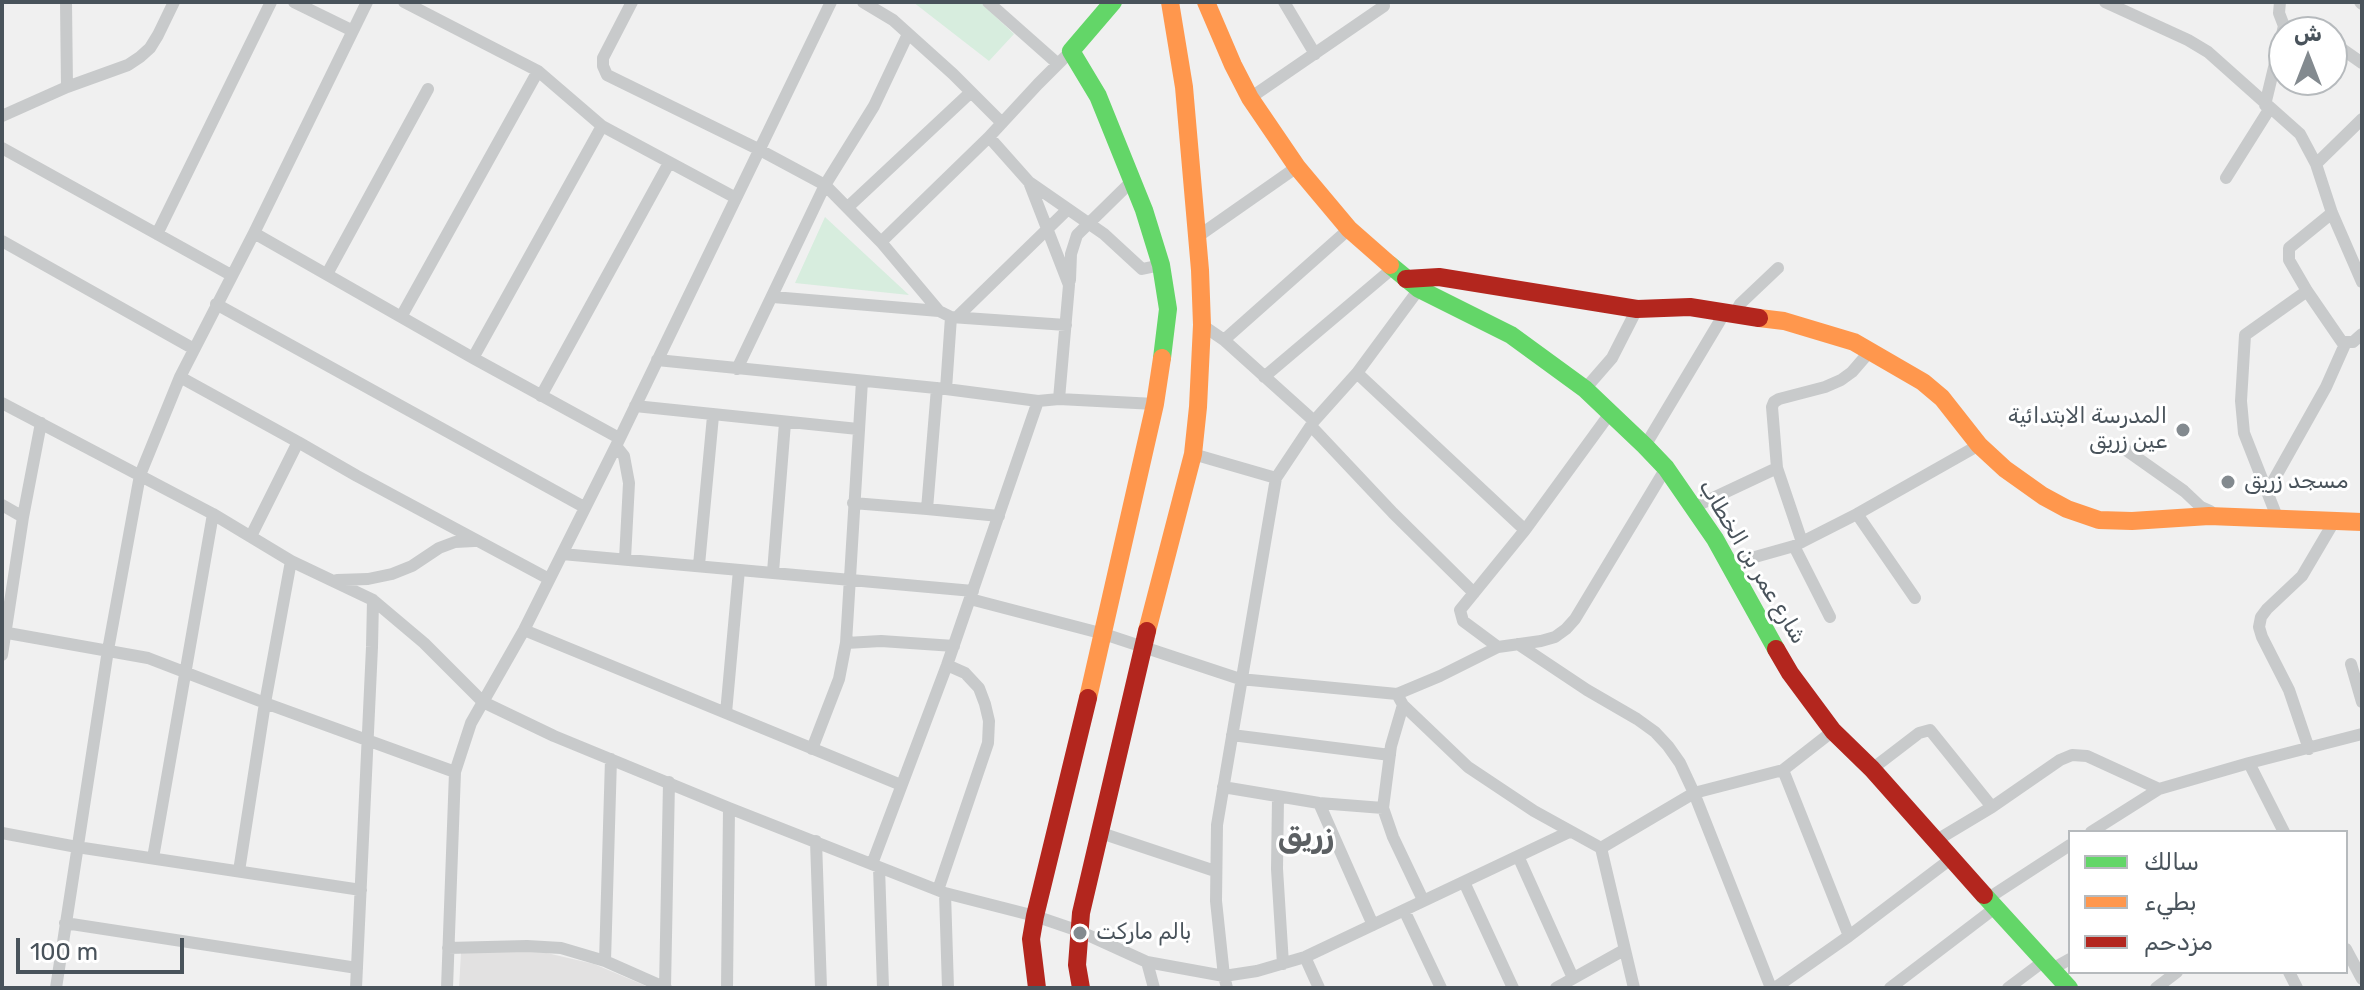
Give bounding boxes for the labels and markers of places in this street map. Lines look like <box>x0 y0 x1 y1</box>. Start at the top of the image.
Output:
place label: المدرسة الابتدائية عين زريق <box>2008 404 2167 456</box>
marker: المدرسة الابتدائية عين زريق <box>2174 421 2192 439</box>
place label: مسجد زريق <box>2244 469 2348 495</box>
marker: مسجد زريق <box>2219 473 2237 491</box>
place label: بالم ماركت <box>1096 920 1191 946</box>
marker: بالم ماركت <box>1071 924 1089 942</box>

